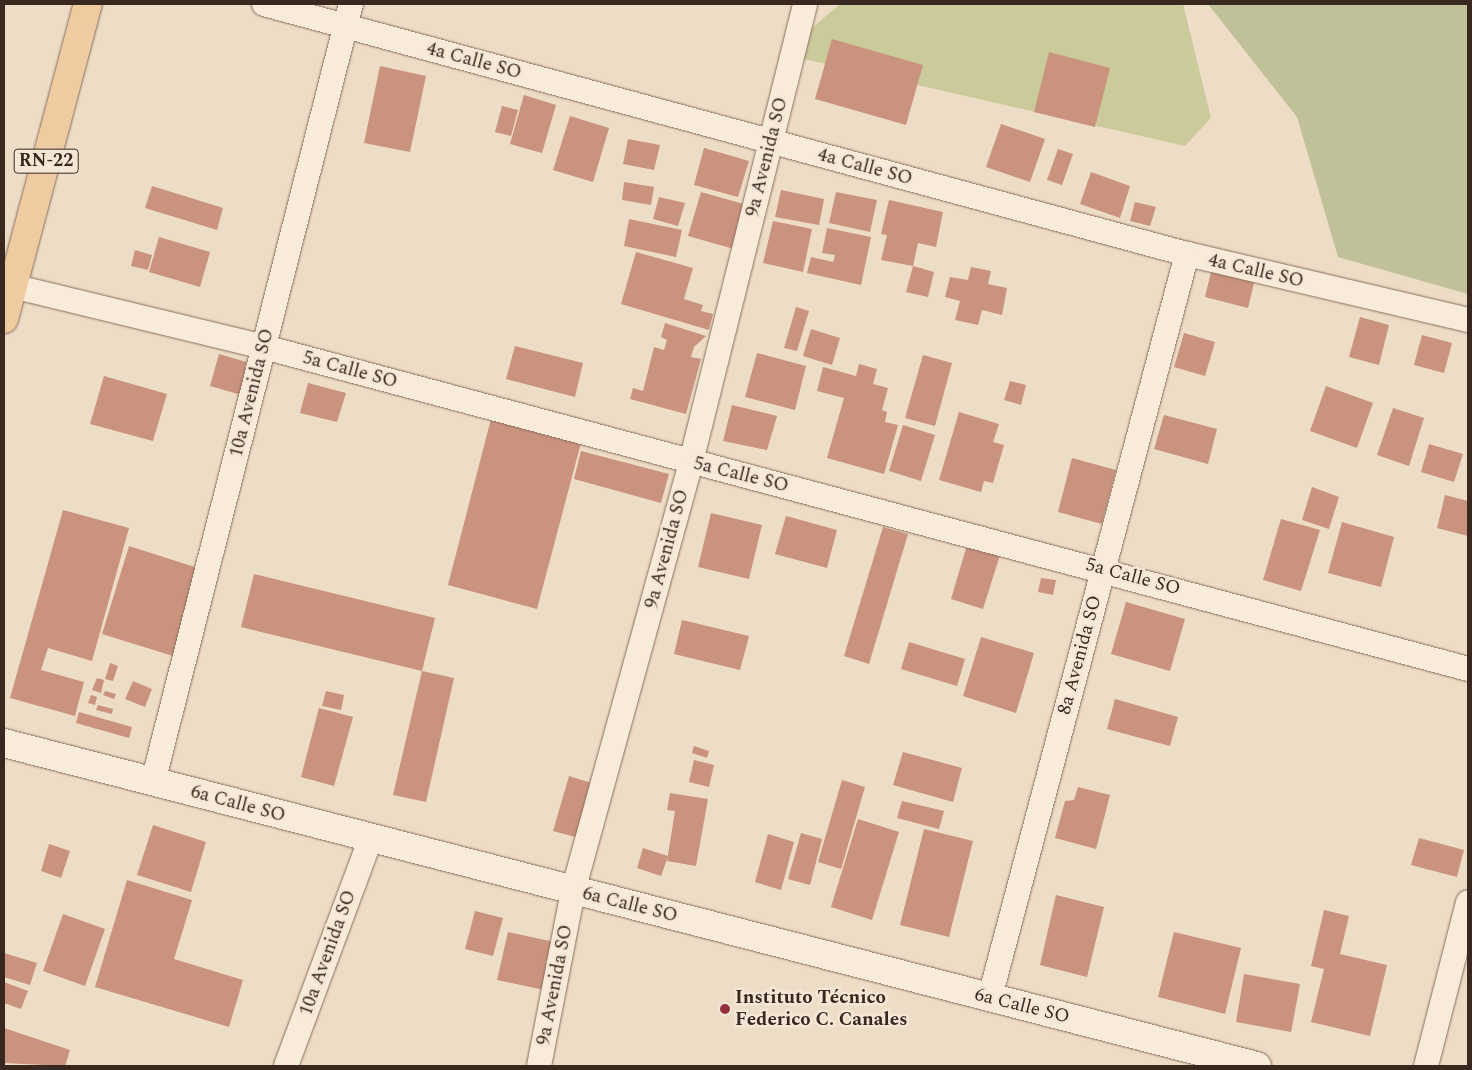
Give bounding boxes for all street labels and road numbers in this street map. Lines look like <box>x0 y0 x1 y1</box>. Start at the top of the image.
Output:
street label: 4a Calle SO <box>424 37 524 85</box>
street label: 9a Avenida SO <box>741 95 793 219</box>
street label: 4a Calle SO <box>815 143 915 191</box>
road number: RN-22 <box>13 146 78 177</box>
street label: 4a Calle SO <box>1206 249 1306 293</box>
street label: 10a Avenida SO <box>225 326 279 460</box>
street label: 5a Calle SO <box>300 346 400 394</box>
street label: 5a Calle SO <box>691 452 791 498</box>
street label: 9a Avenida SO <box>640 487 694 611</box>
street label: 5a Calle SO <box>1083 553 1183 601</box>
street label: 8a Avenida SO <box>1053 593 1107 717</box>
street label: 6a Calle SO <box>188 780 288 828</box>
street label: 6a Calle SO <box>580 882 680 928</box>
street label: 10a Avenida SO <box>295 887 361 1019</box>
street label: 9a Avenida SO <box>532 923 578 1047</box>
street label: 6a Calle SO <box>972 983 1072 1029</box>

